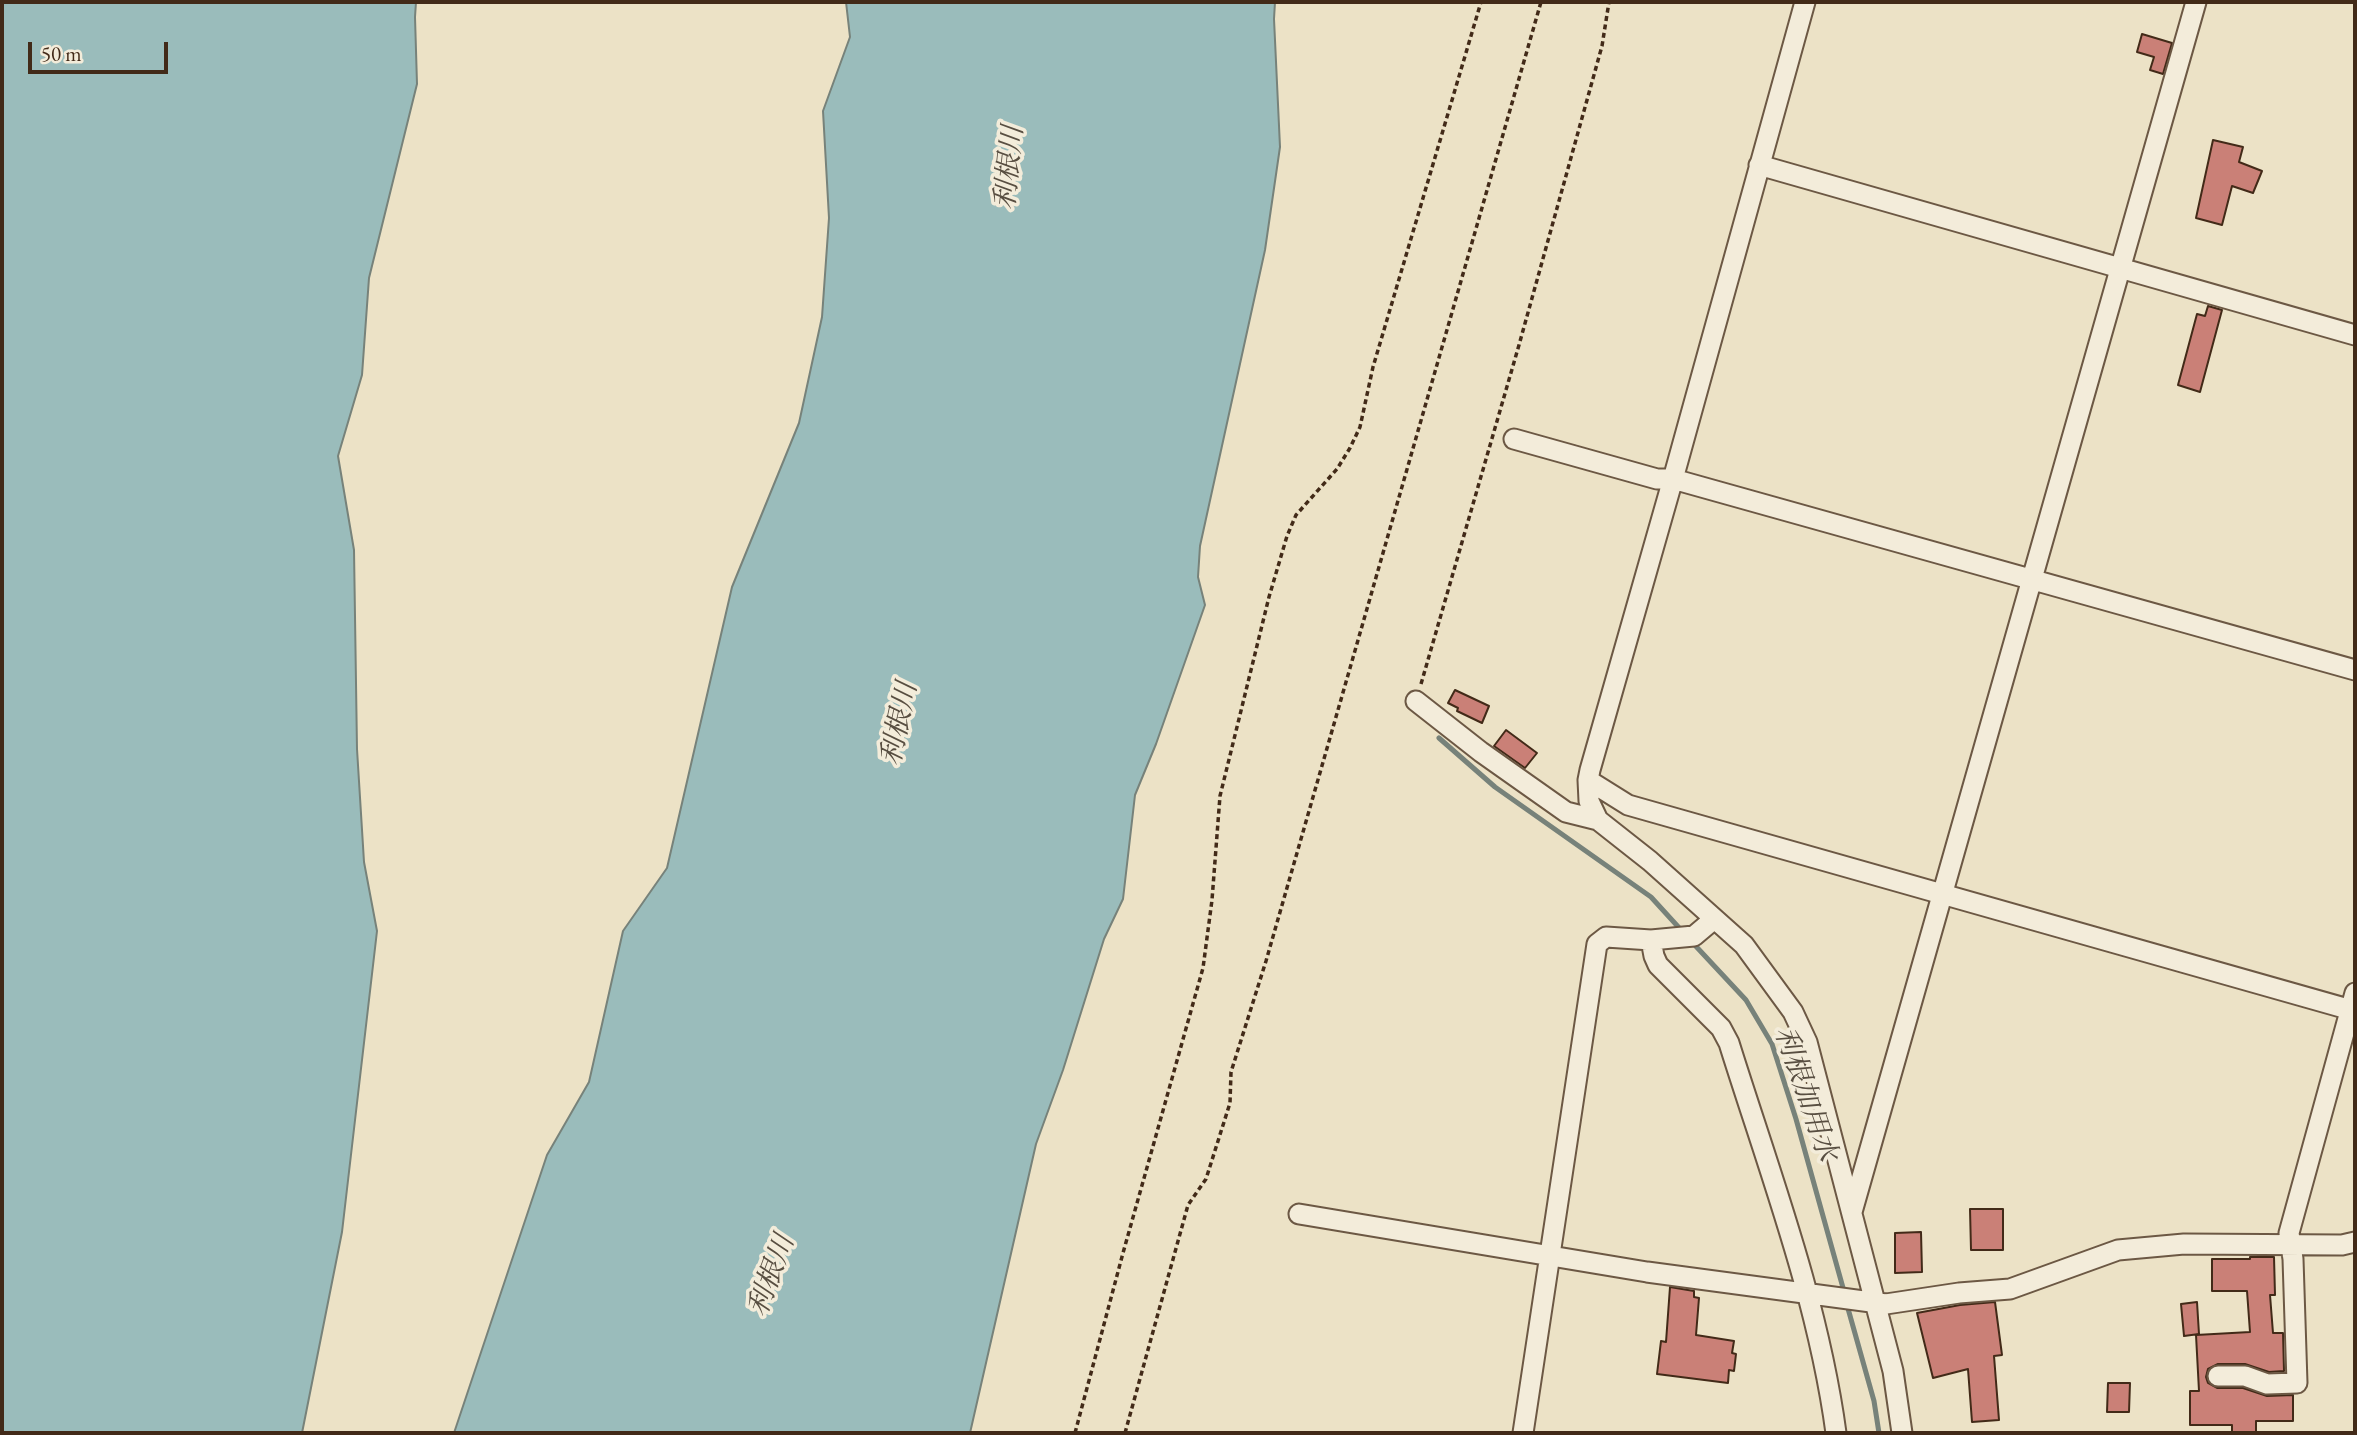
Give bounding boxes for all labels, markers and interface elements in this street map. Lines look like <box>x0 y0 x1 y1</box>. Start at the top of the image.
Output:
scale bar <box>32 28 172 72</box>
text: 50 m <box>41 40 82 67</box>
water label: 利根川 <box>989 124 1031 212</box>
water label: 利根川 <box>875 679 925 769</box>
water label: 利根加用水 <box>1766 1022 1844 1166</box>
water label: 利根川 <box>742 1231 802 1321</box>

